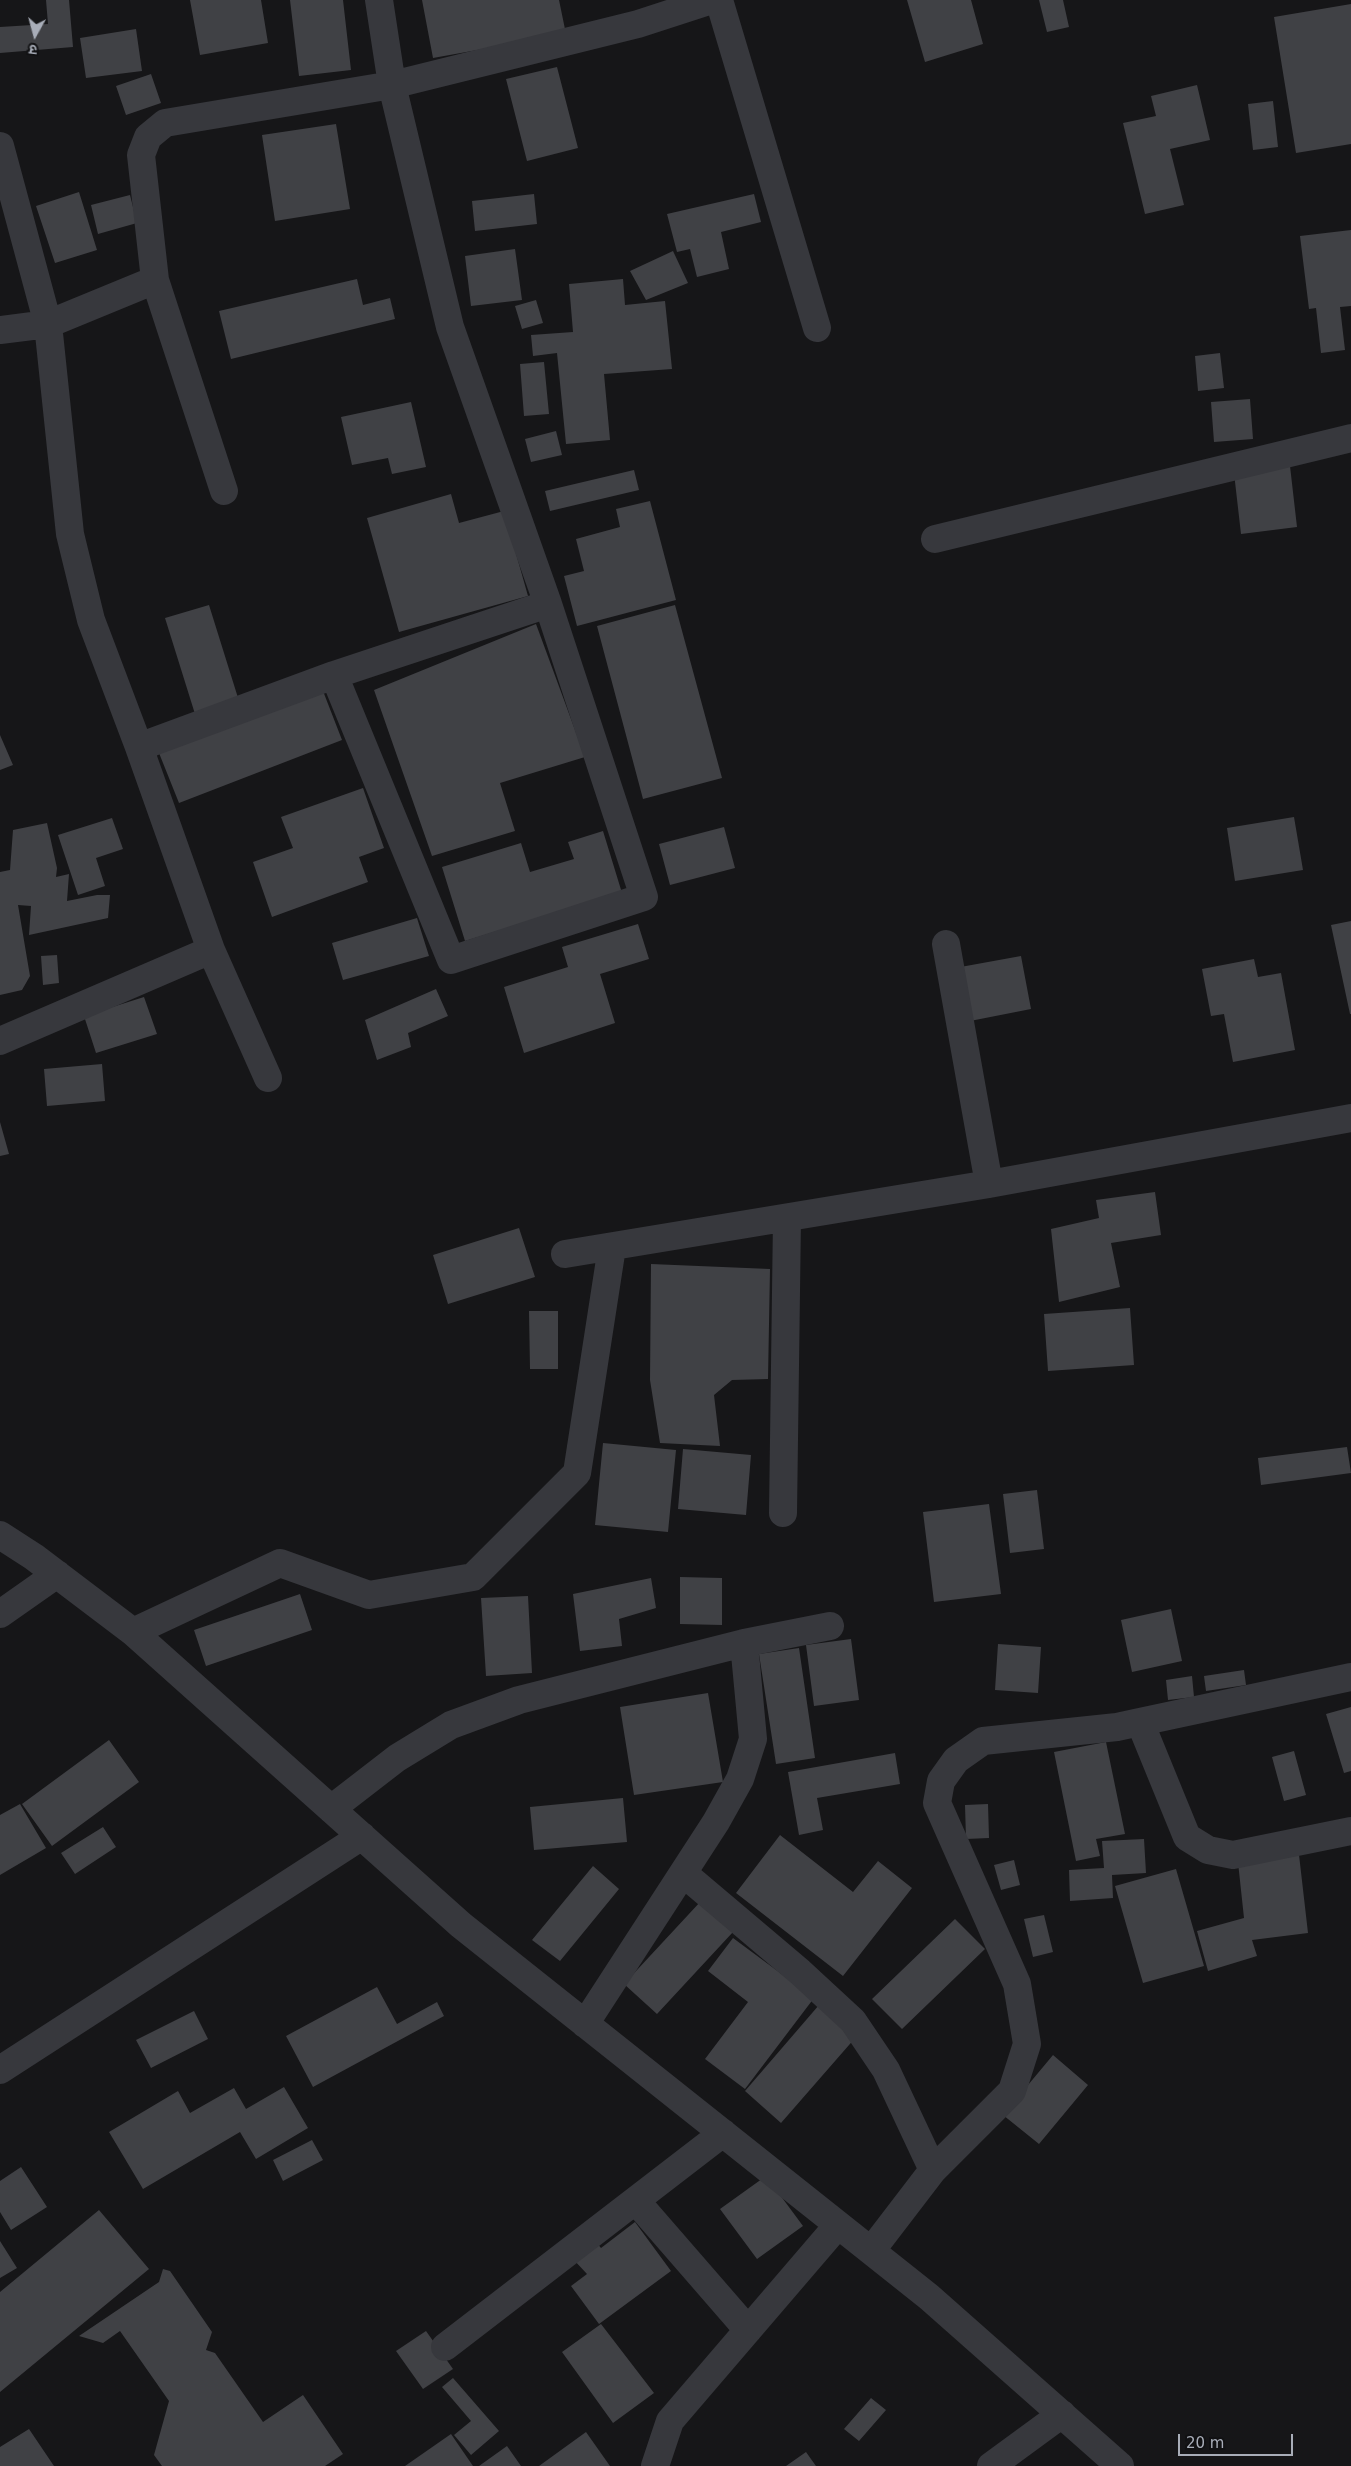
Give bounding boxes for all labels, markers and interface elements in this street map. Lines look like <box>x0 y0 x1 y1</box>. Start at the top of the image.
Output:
north arrow <box>10 10 60 60</box>
text: उ <box>28 41 38 58</box>
scale bar <box>1181 2424 1296 2456</box>
text: 20 m <box>1186 2434 1224 2452</box>

